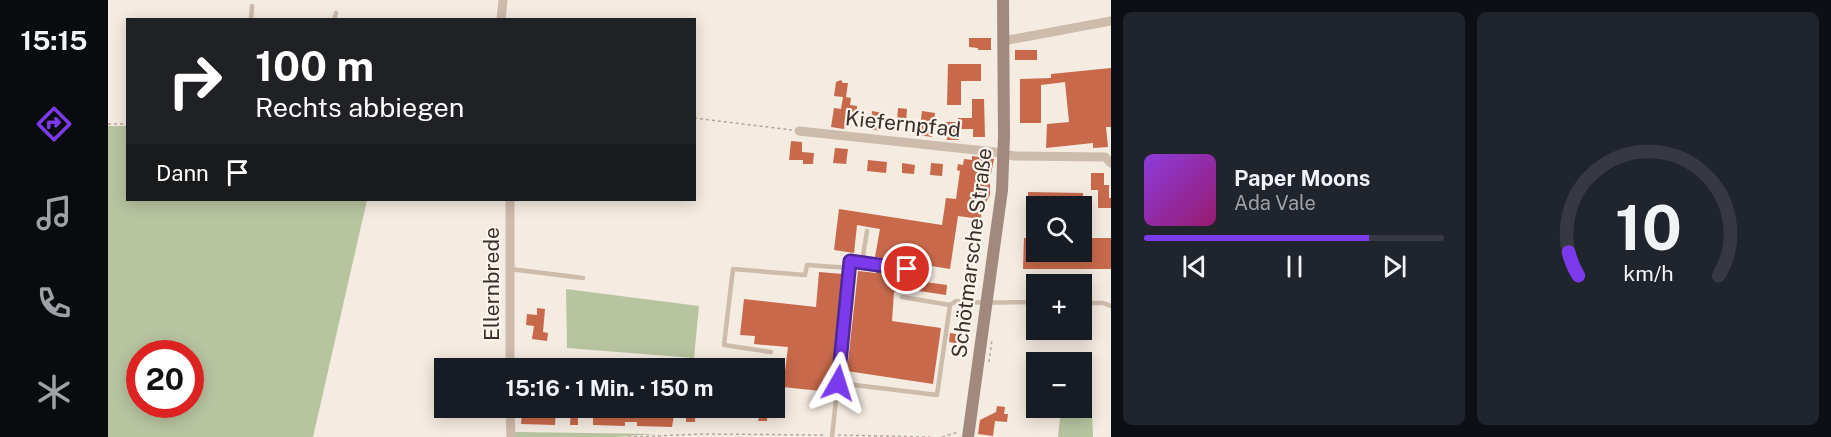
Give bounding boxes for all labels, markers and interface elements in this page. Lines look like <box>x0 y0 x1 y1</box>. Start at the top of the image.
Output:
text: 15:15 <box>21 24 87 56</box>
text: 100 m <box>255 41 374 90</box>
icon: right <box>156 42 234 120</box>
text: Rechts abbiegen <box>255 91 464 123</box>
icon: directions <box>33 103 75 145</box>
street label: Kiefernpfad <box>844 105 962 142</box>
street label: Schötmarsche Straße <box>946 147 997 359</box>
icon: arrive <box>221 156 254 189</box>
text: Dann <box>156 160 209 186</box>
text: Paper Moons <box>1234 165 1370 191</box>
text: Ada Vale <box>1234 191 1316 215</box>
text: 10 <box>1615 191 1681 264</box>
icon: music <box>33 192 75 234</box>
map controls <box>1026 196 1092 418</box>
button: search <box>1026 196 1092 262</box>
street label: Ellernbrede <box>479 227 504 341</box>
pin <box>881 243 932 294</box>
icon: previous <box>1178 250 1211 283</box>
icon: pause <box>1278 250 1311 283</box>
icon: next <box>1378 250 1411 283</box>
icon: arrive <box>890 252 923 285</box>
text: km/h <box>1623 261 1673 286</box>
button: + <box>1026 274 1092 340</box>
icon: phone <box>33 282 75 324</box>
speed limit sign: 20 <box>126 340 204 418</box>
position arrow <box>806 351 870 415</box>
button: − <box>1026 352 1092 418</box>
icon: climate <box>33 371 75 413</box>
text: 15:16 · 1 Min. · 150 m <box>506 375 713 401</box>

